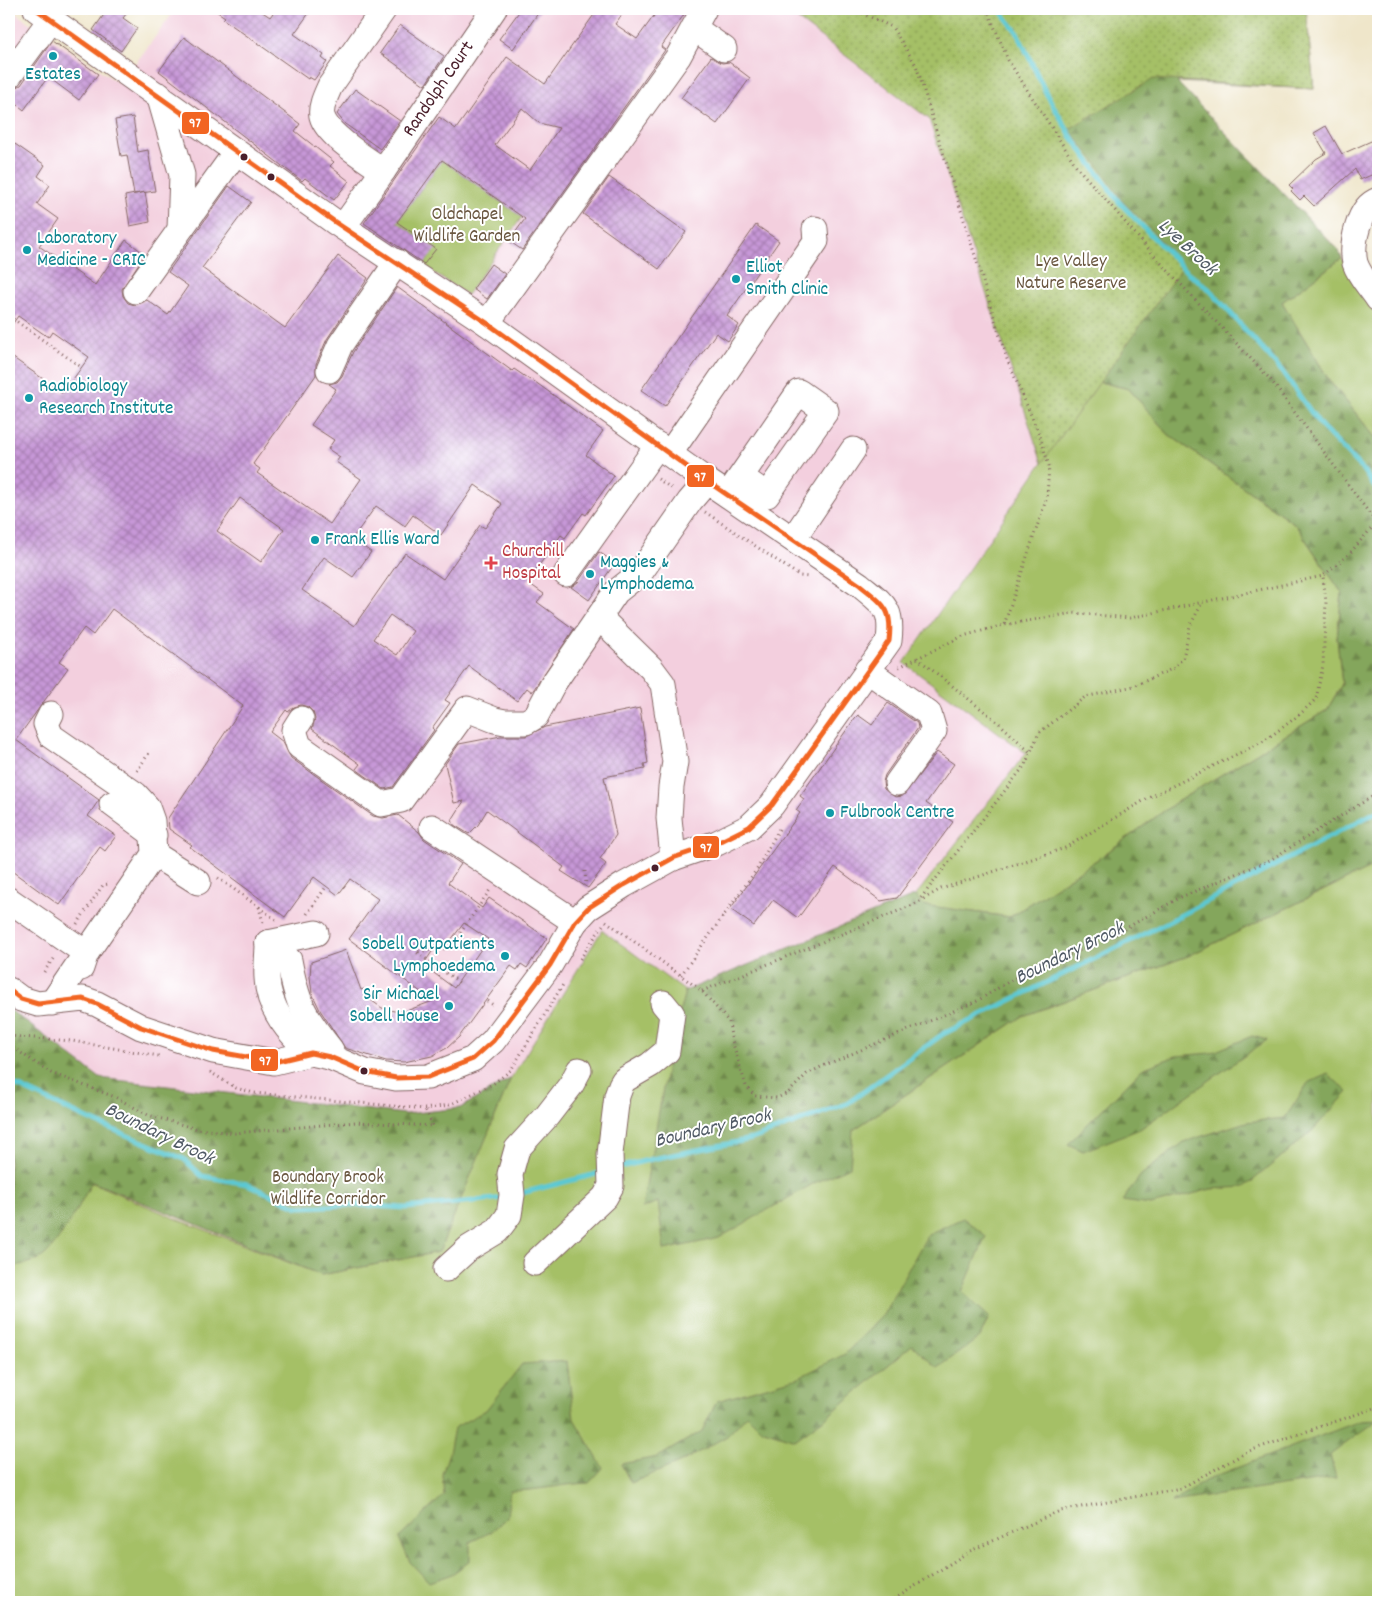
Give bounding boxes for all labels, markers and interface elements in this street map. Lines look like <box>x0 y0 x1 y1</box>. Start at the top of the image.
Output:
street label: Randolph Court <box>397 36 481 143</box>
marker: Estates <box>47 50 59 62</box>
place label: Estates <box>25 62 81 89</box>
line badge: 97 <box>181 111 210 135</box>
text: 97 <box>189 114 202 134</box>
unlabelled marker <box>239 152 249 162</box>
unlabelled marker <box>266 172 276 182</box>
park label: Oldchapel Wildlife Garden <box>414 202 520 251</box>
water label: Lye Brook <box>1151 213 1224 284</box>
place label: Laboratory Medicine - CRIC <box>37 226 146 275</box>
marker: Laboratory Medicine - CRIC <box>21 244 33 256</box>
park label: Lye Valley Nature Reserve <box>1016 249 1126 298</box>
place label: Elliot Smith Clinic <box>746 255 828 304</box>
marker: Elliot Smith Clinic <box>730 273 742 285</box>
place label: Radiobiology Research Institute <box>39 374 173 423</box>
marker: Radiobiology Research Institute <box>23 392 35 404</box>
line badge: 97 <box>686 464 715 488</box>
text: 97 <box>694 468 707 488</box>
place label: Frank Ellis Ward <box>325 527 440 554</box>
marker: Frank Ellis Ward <box>309 534 321 546</box>
place label: Churchill Hospital <box>502 539 565 588</box>
place label: Maggies & Lymphodema <box>600 550 695 599</box>
marker: Churchill Hospital <box>484 556 498 570</box>
marker: Maggies & Lymphodema <box>584 568 596 580</box>
place label: Fulbrook Centre <box>840 800 954 827</box>
marker: Fulbrook Centre <box>824 807 836 819</box>
line badge: 97 <box>692 835 720 859</box>
text: 97 <box>700 839 713 859</box>
unlabelled marker <box>650 863 660 873</box>
water label: Boundary Brook <box>1011 915 1131 992</box>
place label: Sobell Outpatients Lymphoedema <box>362 932 496 981</box>
marker: Sobell Outpatients Lymphoedema <box>499 950 511 962</box>
place label: Sir Michael Sobell House <box>349 982 439 1031</box>
marker: Sir Michael Sobell House <box>443 1000 455 1012</box>
line badge: 97 <box>250 1048 279 1072</box>
text: 97 <box>259 1052 272 1072</box>
unlabelled marker <box>359 1066 369 1076</box>
water label: Boundary Brook <box>100 1097 220 1174</box>
water label: Boundary Brook <box>652 1102 775 1156</box>
park label: Boundary Brook Wildlife Corridor <box>270 1165 386 1214</box>

